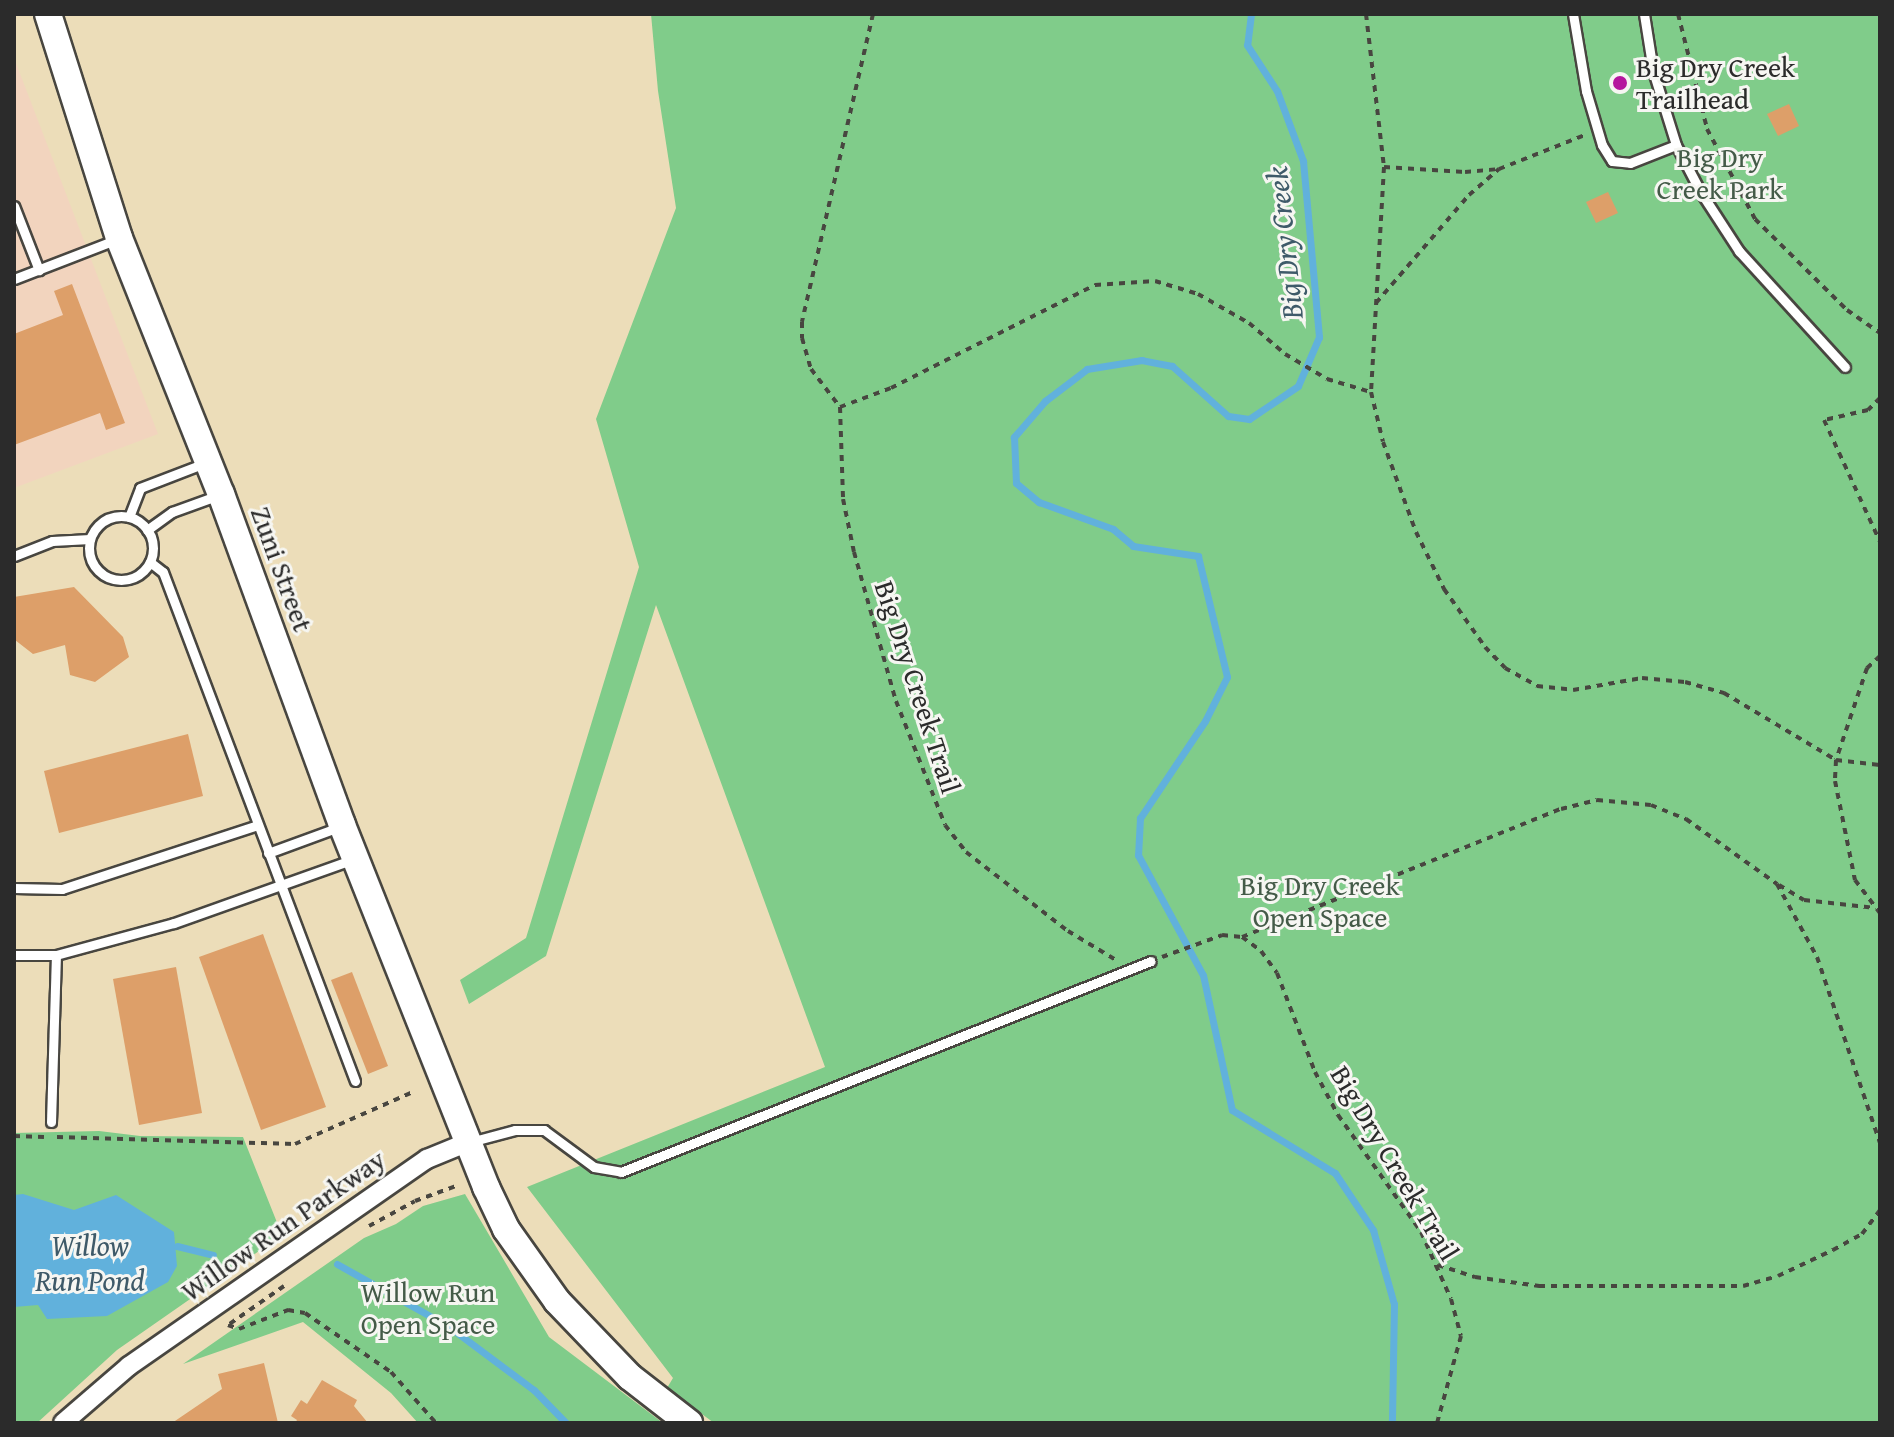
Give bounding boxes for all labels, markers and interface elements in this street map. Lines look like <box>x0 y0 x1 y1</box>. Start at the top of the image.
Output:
place label: Big Dry Creek Trailhead <box>1636 50 1795 116</box>
marker: Big Dry Creek Trailhead <box>1611 74 1629 92</box>
park label: Big Dry Creek Park <box>1656 140 1784 206</box>
water label: Big Dry Creek <box>1258 165 1310 321</box>
street label: Zuni Street <box>244 502 320 636</box>
street label: Big Dry Creek Trail <box>868 577 968 797</box>
park label: Big Dry Creek Open Space <box>1240 868 1400 934</box>
street label: Big Dry Creek Trail <box>1324 1059 1466 1267</box>
street label: Willow Run Parkway <box>175 1142 391 1308</box>
water label: Willow Run Pond <box>35 1227 145 1298</box>
park label: Willow Run Open Space <box>361 1275 495 1341</box>

